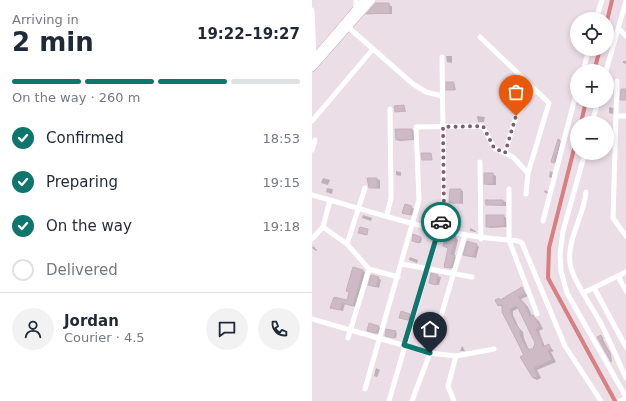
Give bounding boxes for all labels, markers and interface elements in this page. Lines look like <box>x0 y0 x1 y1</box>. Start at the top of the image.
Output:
text: Arriving in <box>12 12 79 27</box>
map controls <box>570 12 614 160</box>
button: locate <box>570 12 614 56</box>
text: 19:22–19:27 <box>197 25 300 43</box>
text: 2 min <box>12 27 94 57</box>
button: + <box>570 64 614 108</box>
pin <box>499 75 533 116</box>
icon: bag <box>505 81 527 103</box>
text: On the way · 260 m <box>12 90 140 105</box>
button: − <box>570 116 614 160</box>
icon: check <box>12 127 34 149</box>
text: Confirmed <box>46 129 124 147</box>
text: 18:53 <box>263 131 300 146</box>
icon: check <box>12 171 34 193</box>
text: Preparing <box>46 173 118 191</box>
text: 19:15 <box>263 175 300 190</box>
courier <box>421 202 461 242</box>
icon: car <box>430 211 452 233</box>
icon: check <box>12 215 34 237</box>
text: On the way <box>46 217 132 235</box>
text: 19:18 <box>263 219 300 234</box>
text: Delivered <box>46 261 118 279</box>
button: person <box>12 308 54 350</box>
button: chat <box>206 308 248 350</box>
button: phone <box>258 308 300 350</box>
text: Jordan <box>64 312 119 330</box>
pin <box>413 312 447 353</box>
icon: home <box>419 318 441 340</box>
text: Courier · 4.5 <box>64 330 145 345</box>

